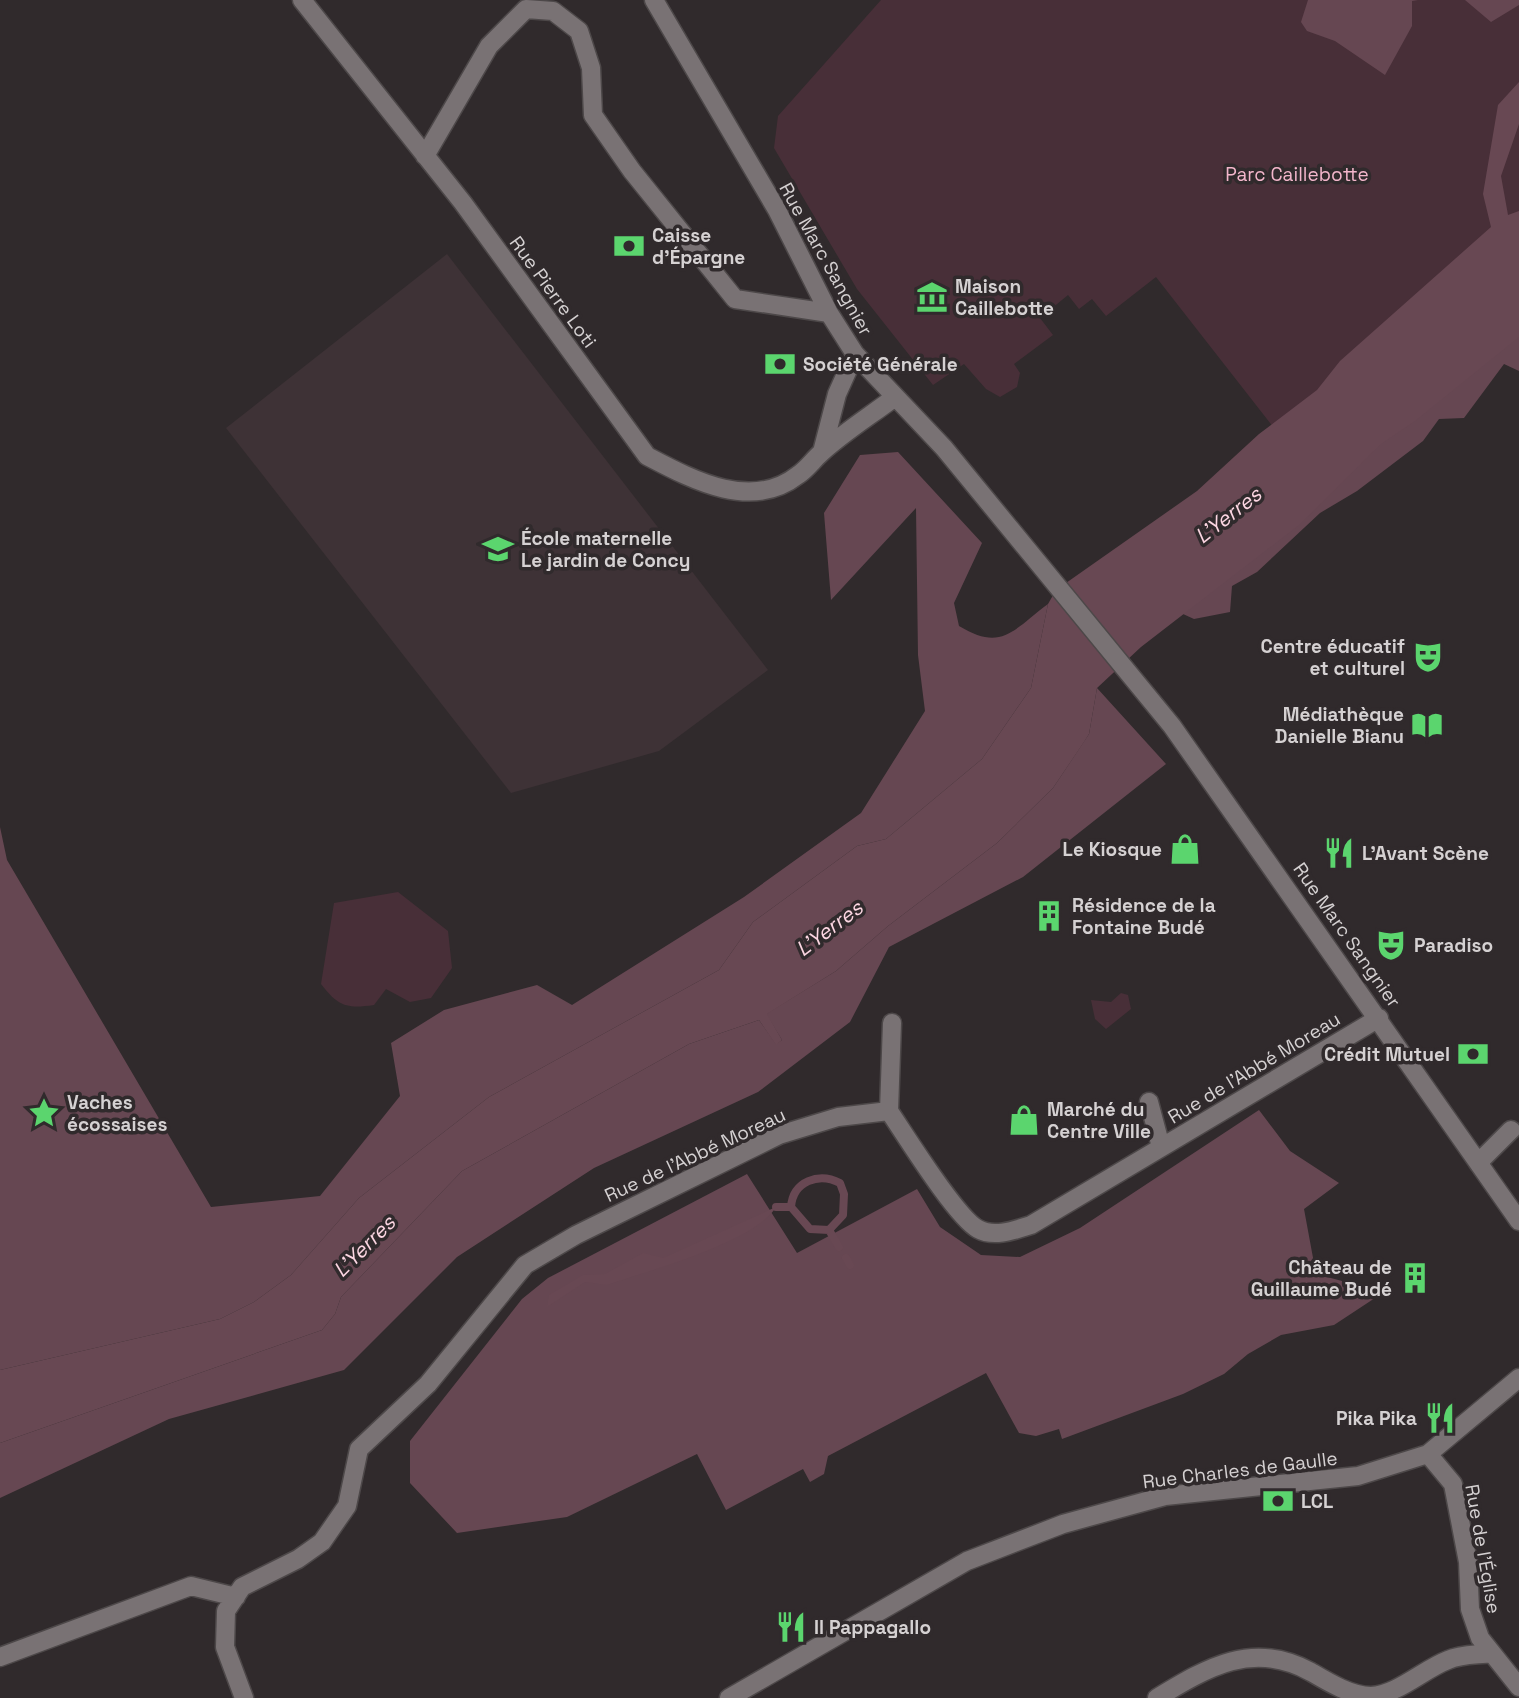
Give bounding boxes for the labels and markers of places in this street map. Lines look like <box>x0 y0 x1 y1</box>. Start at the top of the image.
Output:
place label: Caisse d'Épargne <box>652 223 745 270</box>
bank icon: Caisse d'Épargne <box>612 229 646 263</box>
place label: Maison Caillebotte <box>955 274 1054 321</box>
museum icon: Maison Caillebotte <box>915 280 949 314</box>
bank icon: Société Générale <box>763 347 797 381</box>
place label: Société Générale <box>803 352 958 377</box>
place label: École maternelle Le jardin de Concy <box>521 526 690 573</box>
school or university icon: École maternelle Le jardin de Concy <box>481 532 515 566</box>
place label: Centre éducatif et culturel <box>1261 634 1405 681</box>
theatre icon: Centre éducatif et culturel <box>1411 640 1445 674</box>
place label: Médiathèque Danielle Bianu <box>1275 702 1404 749</box>
library icon: Médiathèque Danielle Bianu <box>1410 708 1444 742</box>
shop icon: Le Kiosque <box>1168 832 1202 866</box>
restaurant icon: L'Avant Scène <box>1322 836 1356 870</box>
place label: Le Kiosque <box>1063 837 1162 862</box>
place label: L'Avant Scène <box>1362 841 1489 866</box>
place label: Résidence de la Fontaine Budé <box>1072 893 1216 940</box>
building icon: Résidence de la Fontaine Budé <box>1032 899 1066 933</box>
theatre icon: Paradiso <box>1374 928 1408 962</box>
place label: Paradiso <box>1414 933 1493 958</box>
bank icon: Crédit Mutuel <box>1456 1037 1490 1071</box>
place label: Crédit Mutuel <box>1324 1042 1450 1067</box>
place label: Vaches écossaises <box>67 1090 168 1137</box>
place icon: Vaches écossaises <box>27 1096 61 1130</box>
place label: Marché du Centre Ville <box>1047 1097 1151 1144</box>
shop icon: Marché du Centre Ville <box>1007 1103 1041 1137</box>
place label: Château de Guillaume Budé <box>1251 1255 1392 1302</box>
building icon: Château de Guillaume Budé <box>1398 1261 1432 1295</box>
restaurant icon: Pika Pika <box>1423 1401 1457 1435</box>
place label: Pika Pika <box>1336 1406 1417 1431</box>
bank icon: LCL <box>1261 1484 1295 1518</box>
place label: LCL <box>1301 1489 1333 1514</box>
restaurant icon: Il Pappagallo <box>774 1610 808 1644</box>
place label: Il Pappagallo <box>814 1615 931 1640</box>

